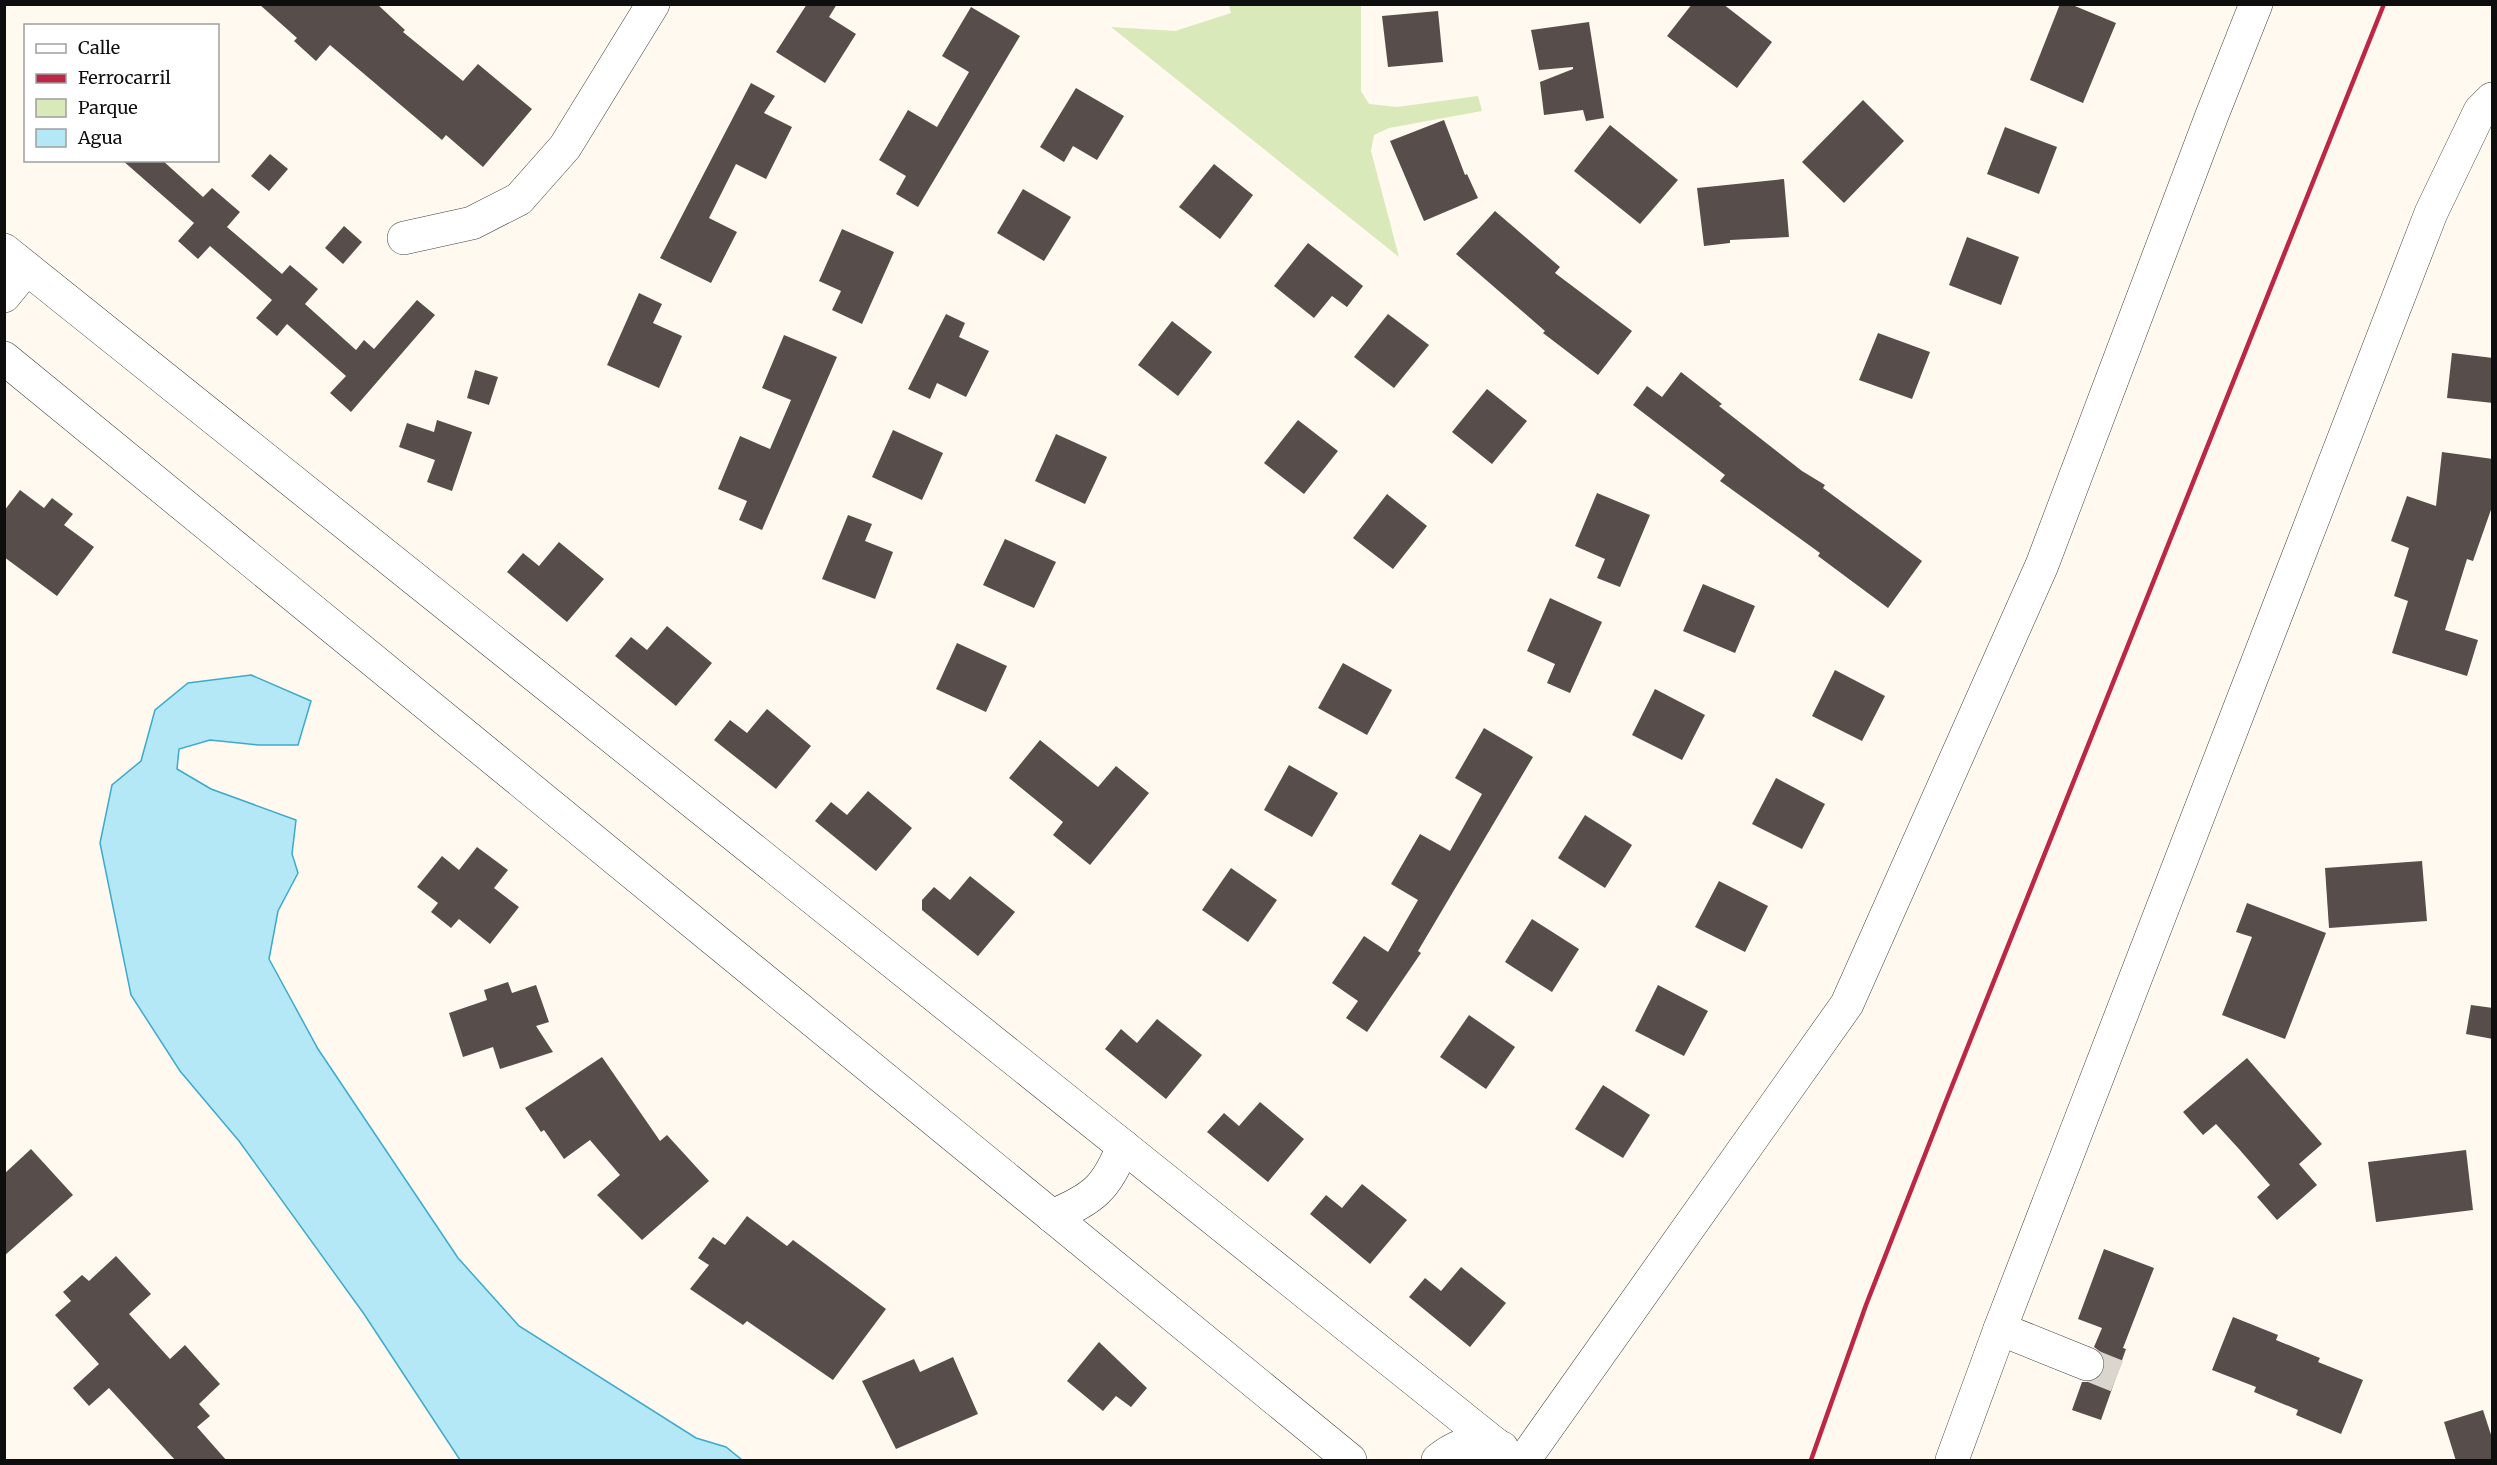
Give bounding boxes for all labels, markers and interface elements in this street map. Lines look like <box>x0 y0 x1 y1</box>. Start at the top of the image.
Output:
legend <box>24 24 219 162</box>
text: Calle <box>78 36 120 59</box>
text: Ferrocarril <box>78 66 171 89</box>
text: Parque <box>78 96 138 119</box>
text: Agua <box>77 126 123 149</box>

